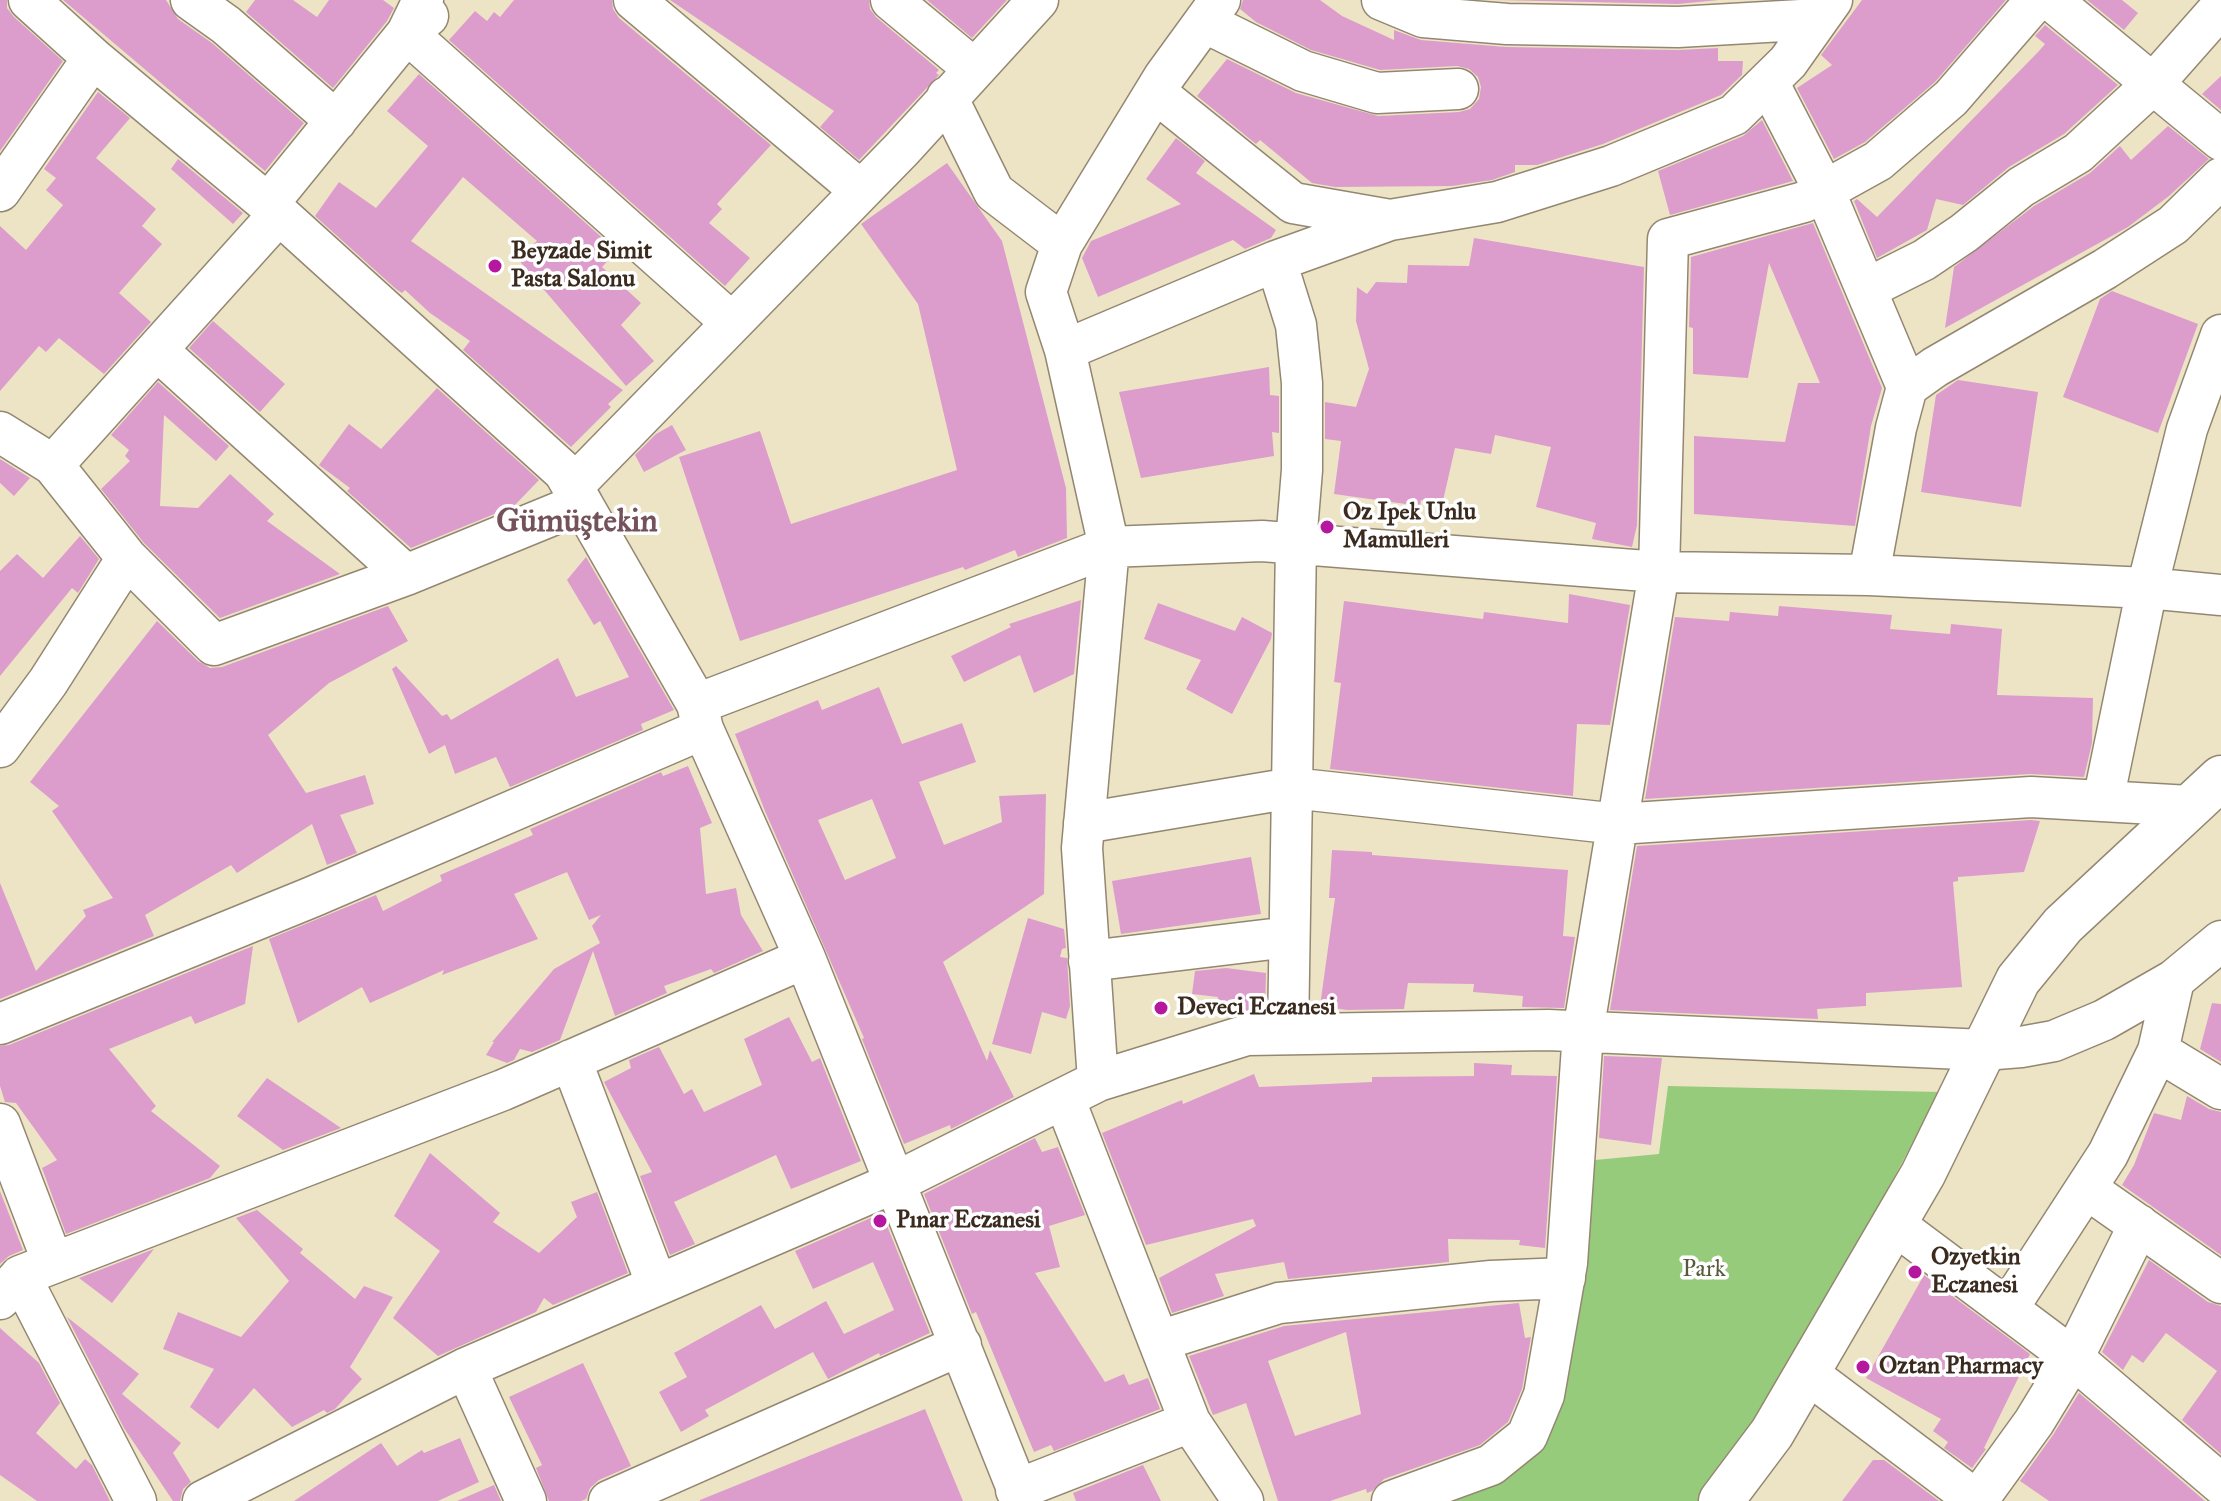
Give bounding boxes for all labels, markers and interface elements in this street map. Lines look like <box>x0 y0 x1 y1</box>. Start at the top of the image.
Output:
place label: Beyzade Simit Pasta Salonu <box>511 238 652 294</box>
marker: Beyzade Simit Pasta Salonu <box>486 257 504 275</box>
place label: Oz Ipek Unlu Mamulleri <box>1343 499 1476 555</box>
district label: Gümüştekin <box>496 504 658 542</box>
marker: Oz Ipek Unlu Mamulleri <box>1318 518 1336 536</box>
place label: Deveci Eczanesi <box>1177 994 1336 1022</box>
marker: Deveci Eczanesi <box>1152 999 1170 1017</box>
place label: Pınar Eczanesi <box>896 1207 1041 1235</box>
marker: Pınar Eczanesi <box>871 1212 889 1230</box>
place label: Ozyetkin Eczanesi <box>1931 1244 2021 1300</box>
park label: Park <box>1682 1256 1726 1284</box>
marker: Ozyetkin Eczanesi <box>1906 1263 1924 1281</box>
place label: Oztan Pharmacy <box>1879 1353 2043 1381</box>
marker: Oztan Pharmacy <box>1854 1358 1872 1376</box>

